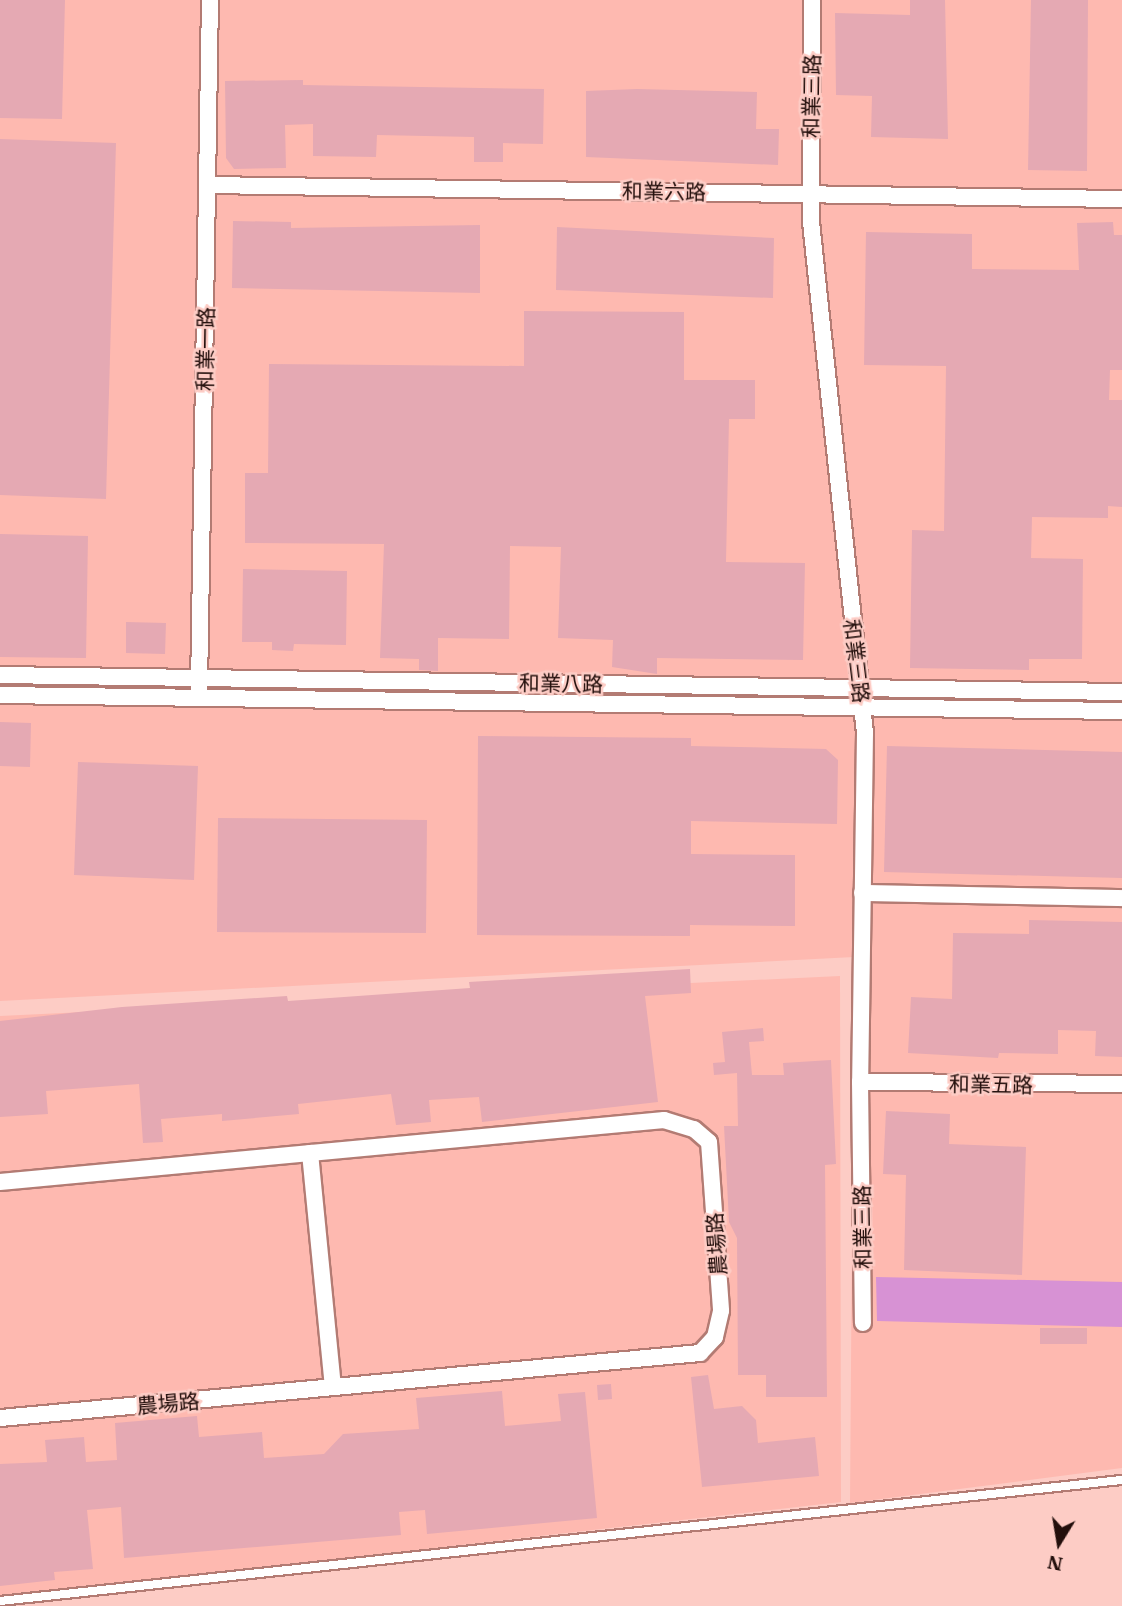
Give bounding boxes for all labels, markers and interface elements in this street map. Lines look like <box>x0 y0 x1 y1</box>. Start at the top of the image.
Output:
street label: 和業三路 <box>798 54 824 138</box>
street label: 和業六路 <box>622 178 706 204</box>
street label: 和業一路 <box>192 307 218 391</box>
street label: 和業三路 <box>839 618 875 704</box>
street label: 和業八路 <box>519 670 603 696</box>
street label: 和業五路 <box>949 1071 1033 1097</box>
street label: 和業三路 <box>849 1185 875 1269</box>
street label: 農場路 <box>701 1212 731 1276</box>
street label: 農場路 <box>136 1388 200 1418</box>
north arrow <box>1024 1508 1094 1578</box>
text: N <box>1045 1550 1065 1577</box>

